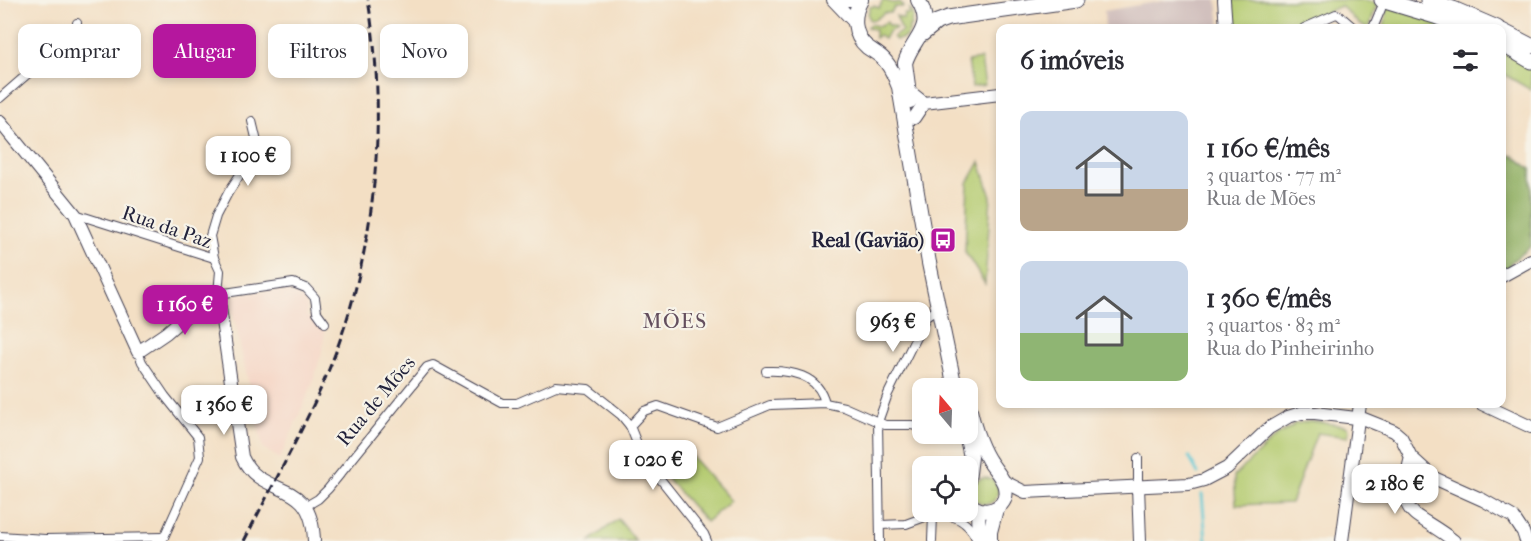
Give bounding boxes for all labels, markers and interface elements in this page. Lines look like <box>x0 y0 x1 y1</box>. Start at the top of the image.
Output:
chip: Comprar <box>18 24 141 78</box>
chip: Alugar <box>153 24 256 78</box>
chip: Filtros <box>268 24 368 78</box>
chip: Novo <box>380 24 468 78</box>
icon: filters <box>1449 44 1482 77</box>
text: 6 imóveis <box>1020 45 1124 76</box>
text: 1 160 €/mês <box>1206 133 1330 164</box>
icon: home <box>1068 135 1140 207</box>
pin: 1 100 € <box>193 136 303 187</box>
text: 1 100 € <box>220 144 276 167</box>
text: 3 quartos · 77 m² <box>1206 164 1341 187</box>
text: Rua de Mões <box>1206 187 1316 210</box>
street label: Rua da Paz <box>119 201 215 253</box>
bus stop icon: Real (Gavião) <box>928 225 958 255</box>
place label: Real (Gavião) <box>811 229 924 252</box>
text: 1 360 €/mês <box>1206 283 1331 314</box>
pin: 1 160 € <box>130 285 240 336</box>
icon: home <box>1068 285 1140 357</box>
text: 1 160 € <box>157 293 213 316</box>
pin: 963 € <box>851 302 935 353</box>
district label: MÕES <box>643 309 708 333</box>
text: 963 € <box>870 310 916 333</box>
text: 3 quartos · 83 m² <box>1206 314 1340 337</box>
text: Rua do Pinheirinho <box>1206 337 1374 360</box>
street label: Rua de Mões <box>332 352 420 450</box>
north arrow <box>912 378 978 444</box>
map controls <box>912 378 978 522</box>
pin: 1 360 € <box>169 385 279 436</box>
text: 1 360 € <box>195 393 253 416</box>
pin: 1 020 € <box>598 440 708 491</box>
text: 1 020 € <box>623 448 683 471</box>
button: locate <box>912 456 978 522</box>
pin: 2 180 € <box>1340 464 1450 515</box>
text: 2 180 € <box>1366 472 1424 495</box>

